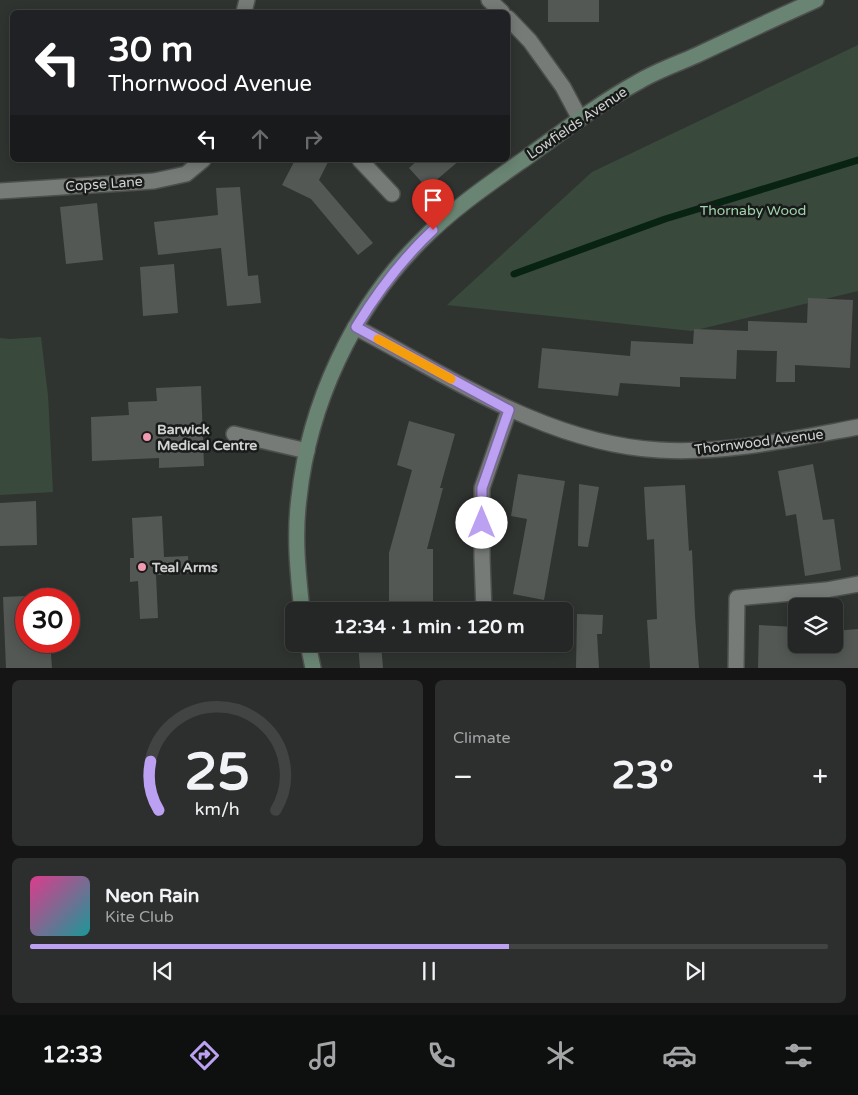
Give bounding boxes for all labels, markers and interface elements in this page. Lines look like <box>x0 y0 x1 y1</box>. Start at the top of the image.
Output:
text: 30 m <box>108 29 193 71</box>
icon: left <box>25 30 90 95</box>
text: Thornwood Avenue <box>108 71 312 97</box>
street label: Lowfields Avenue <box>524 83 630 163</box>
icon: left <box>193 125 221 153</box>
icon: ahead <box>246 125 274 153</box>
icon: right <box>299 125 327 153</box>
street label: Copse Lane <box>65 173 143 195</box>
pin <box>412 179 454 230</box>
icon: arrive <box>419 186 447 214</box>
park label: Thornaby Wood <box>700 202 806 219</box>
place label: Barwick Medical Centre <box>157 421 257 454</box>
street label: Thornwood Avenue <box>694 426 825 458</box>
marker: Barwick Medical Centre <box>141 431 153 443</box>
position arrow <box>455 496 507 548</box>
place label: Teal Arms <box>151 559 218 576</box>
marker: Teal Arms <box>136 561 148 573</box>
speed limit sign: 30 <box>15 588 80 653</box>
map controls <box>788 598 843 653</box>
button: layers <box>788 598 843 653</box>
text: 12:34 · 1 min · 120 m <box>333 616 525 638</box>
text: Climate <box>453 728 511 748</box>
text: 25 <box>185 741 250 804</box>
text: 23° <box>612 753 674 799</box>
text: − <box>453 760 473 794</box>
text: + <box>812 760 828 794</box>
text: km/h <box>195 799 240 820</box>
text: Neon Rain <box>105 885 199 907</box>
text: Kite Club <box>105 907 174 927</box>
icon: previous <box>149 957 177 985</box>
icon: pause <box>415 957 443 985</box>
icon: next <box>681 957 709 985</box>
icon: directions <box>187 1038 222 1073</box>
icon: music <box>306 1038 341 1073</box>
icon: phone <box>424 1038 459 1073</box>
icon: climate <box>543 1038 578 1073</box>
icon: car <box>662 1038 697 1073</box>
icon: filters <box>781 1038 816 1073</box>
text: 12:33 <box>42 1042 103 1068</box>

